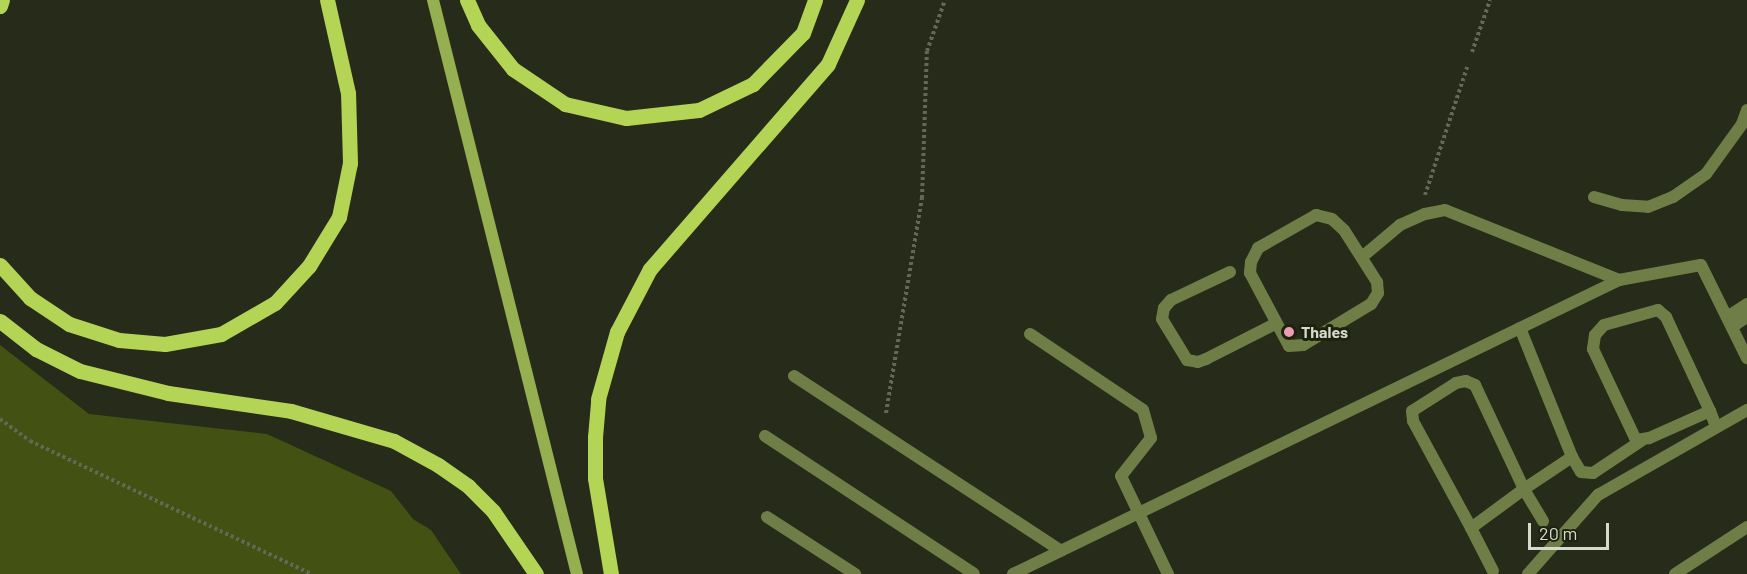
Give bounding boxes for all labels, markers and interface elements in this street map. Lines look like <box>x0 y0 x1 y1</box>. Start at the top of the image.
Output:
place label: Thales <box>1301 322 1348 342</box>
marker: Thales <box>1282 325 1296 339</box>
scale bar <box>1531 511 1612 549</box>
text: 20 m <box>1539 522 1577 544</box>

